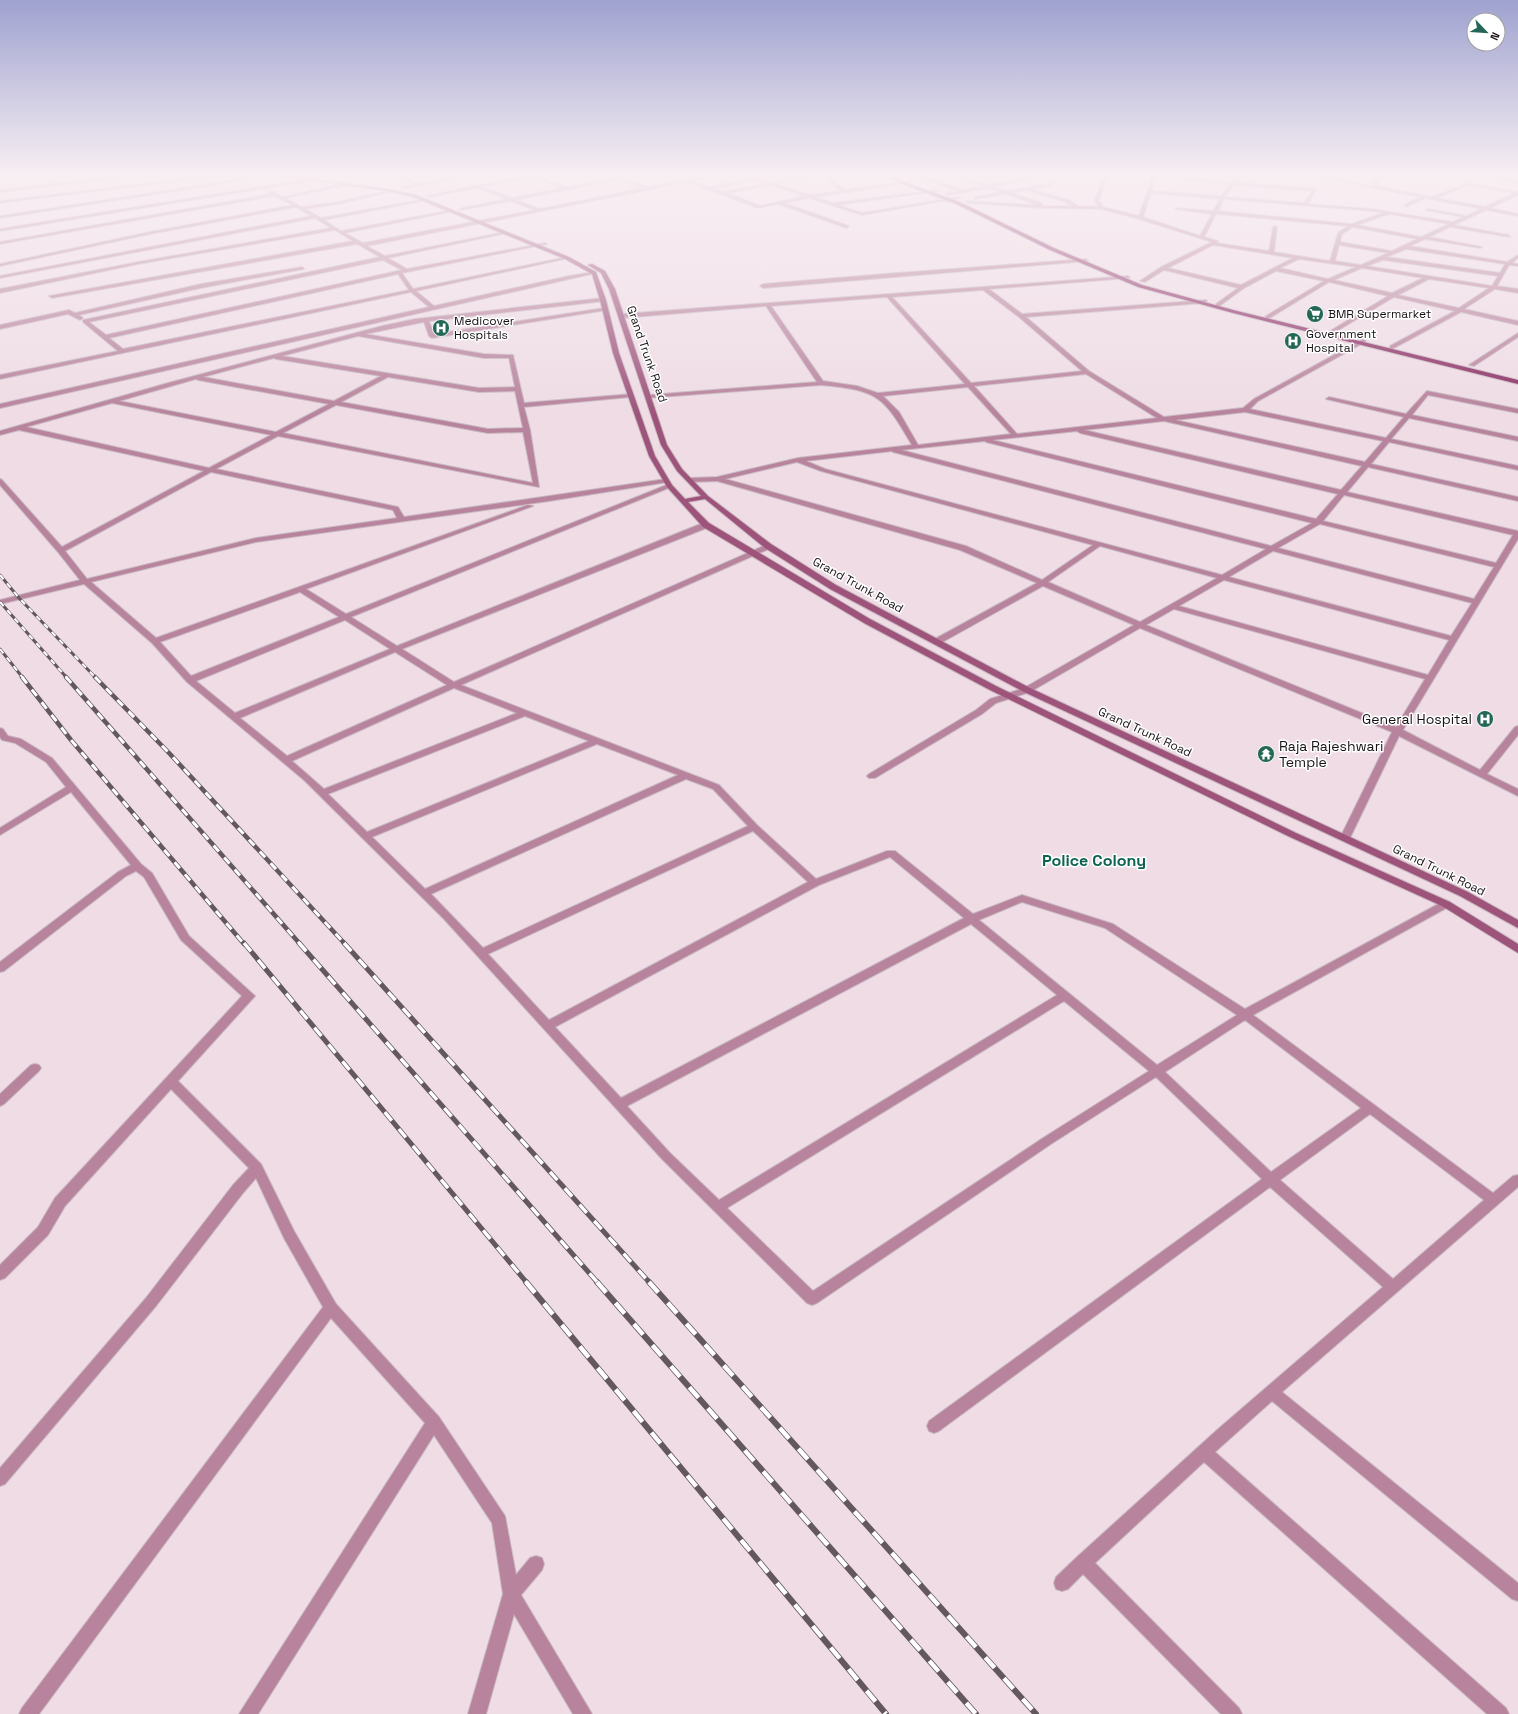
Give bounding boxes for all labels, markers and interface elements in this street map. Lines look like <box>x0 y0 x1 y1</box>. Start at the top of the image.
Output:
north arrow <box>1466 12 1506 52</box>
text: N <box>1487 30 1503 43</box>
street label: Grand Trunk Road <box>623 303 671 405</box>
supermarket icon: BMR Supermarket <box>1305 304 1325 324</box>
place label: BMR Supermarket <box>1328 306 1431 322</box>
place label: Medicover Hospitals <box>454 313 515 343</box>
hospital icon: Medicover Hospitals <box>431 318 451 338</box>
place label: Government Hospital <box>1306 326 1376 356</box>
hospital icon: Government Hospital <box>1283 331 1303 351</box>
street label: Grand Trunk Road <box>810 553 906 617</box>
street label: Grand Trunk Road <box>1096 703 1194 761</box>
hospital icon: General Hospital <box>1475 709 1495 729</box>
place label: General Hospital <box>1362 710 1472 728</box>
place label: Raja Rajeshwari Temple <box>1279 737 1383 771</box>
temple icon: Raja Rajeshwari Temple <box>1256 744 1276 764</box>
street label: Grand Trunk Road <box>1390 841 1488 899</box>
district label: Police Colony <box>1042 850 1146 871</box>

